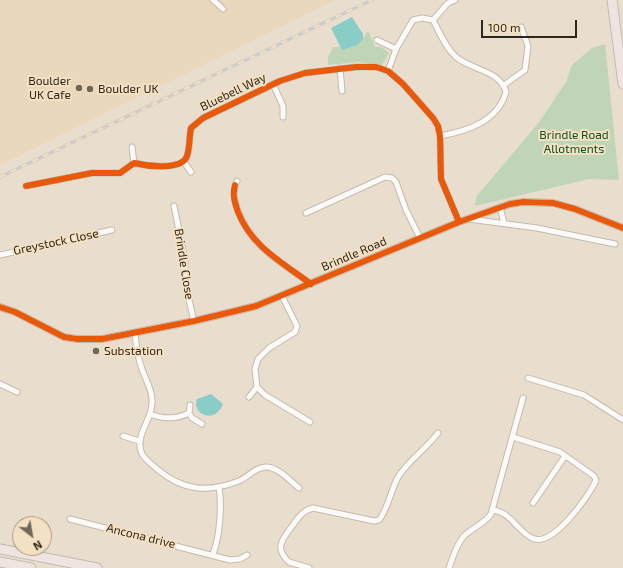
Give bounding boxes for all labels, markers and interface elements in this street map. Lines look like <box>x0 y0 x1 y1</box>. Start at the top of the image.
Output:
scale bar <box>483 12 579 38</box>
text: 100 m <box>488 20 520 34</box>
street label: Bluebell Way <box>198 70 268 114</box>
place label: Boulder UK Cafe <box>28 74 71 102</box>
place label: Boulder UK <box>98 82 159 96</box>
marker: Boulder UK Cafe <box>74 83 84 93</box>
marker: Boulder UK <box>85 84 95 94</box>
park label: Brindle Road Allotments <box>539 128 609 156</box>
street label: Greystock Close <box>12 226 100 258</box>
street label: Brindle Close <box>171 228 197 300</box>
street label: Brindle Road <box>319 234 389 274</box>
place label: Substation <box>104 344 163 358</box>
marker: Substation <box>91 346 101 356</box>
north arrow <box>12 516 52 556</box>
street label: Ancona drive <box>105 520 177 552</box>
text: N <box>31 538 45 553</box>

